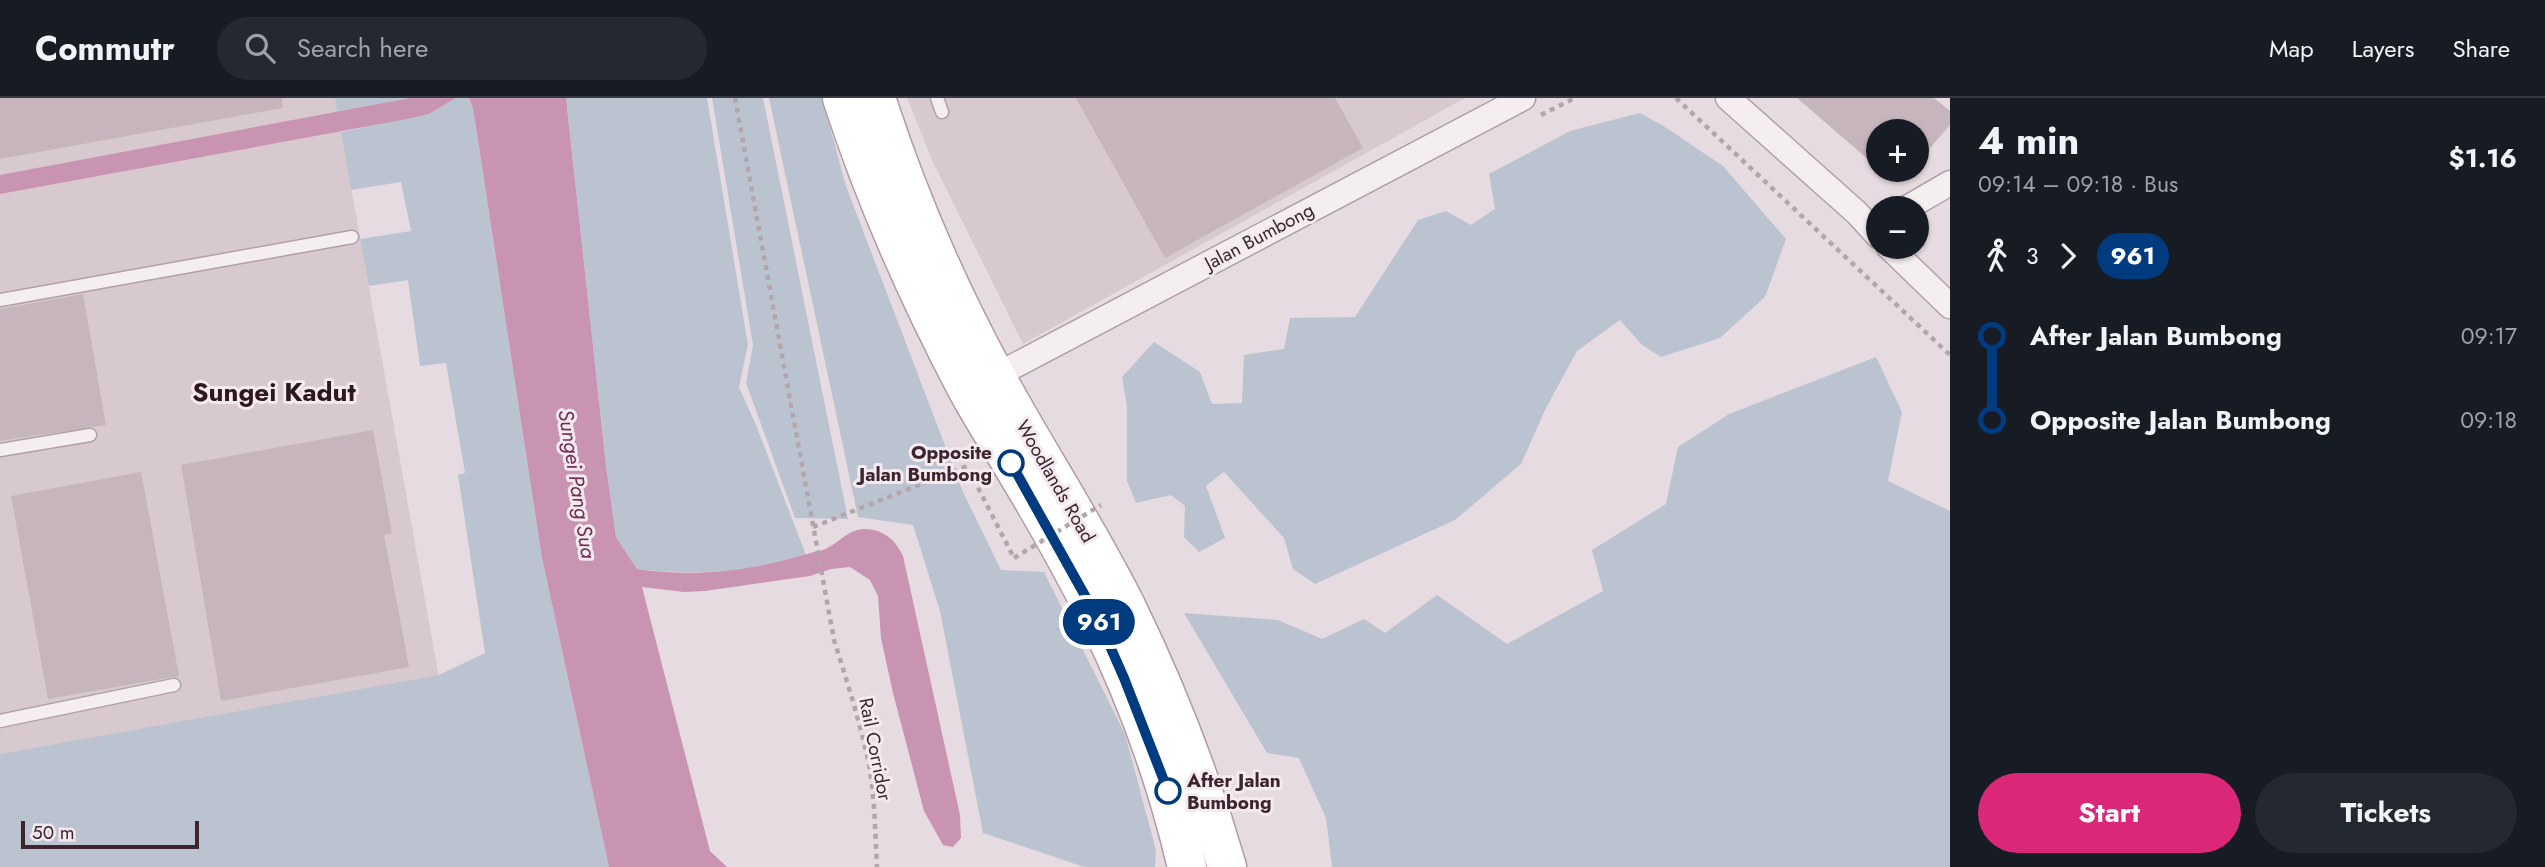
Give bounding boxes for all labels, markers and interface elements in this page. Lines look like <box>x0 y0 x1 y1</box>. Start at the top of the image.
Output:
search box <box>217 17 707 80</box>
text: Commutr <box>35 25 175 72</box>
icon: search <box>241 29 279 67</box>
text: Search here <box>297 29 428 67</box>
text: Map <box>2269 31 2314 66</box>
text: Layers <box>2352 31 2414 66</box>
text: Share <box>2452 31 2510 66</box>
text: 4 min <box>1978 113 2079 168</box>
map controls <box>1866 119 1929 259</box>
button: + <box>1866 119 1929 182</box>
text: $1.16 <box>2449 139 2517 177</box>
text: 09:14 – 09:18 · Bus <box>1978 167 2178 201</box>
street label: Jalan Bumbong <box>1197 196 1319 278</box>
button: − <box>1866 196 1929 259</box>
icon: walk <box>1978 237 2016 275</box>
icon: forward <box>2049 237 2087 275</box>
text: 961 <box>2111 238 2155 273</box>
text: 3 <box>2026 239 2039 273</box>
text: After Jalan Bumbong <box>2030 317 2282 355</box>
text: 09:17 <box>2461 319 2517 353</box>
district label: Sungei Kadut <box>192 373 356 411</box>
text: Opposite Jalan Bumbong <box>2030 401 2331 439</box>
text: 09:18 <box>2460 403 2517 437</box>
water label: Sungei Pang Sua <box>550 407 604 561</box>
street label: Woodlands Road <box>1009 415 1102 548</box>
place label: Opposite Jalan Bumbong <box>855 439 992 488</box>
marker: Opposite Jalan Bumbong <box>998 450 1024 476</box>
line badge: 961 <box>1059 599 1139 645</box>
text: 961 <box>1077 604 1121 639</box>
street label: Rail Corridor <box>852 696 899 803</box>
place label: After Jalan Bumbong <box>1186 767 1281 816</box>
button: Start <box>1978 773 2241 853</box>
button: Tickets <box>2255 773 2517 853</box>
marker: After Jalan Bumbong <box>1155 778 1181 804</box>
scale bar <box>21 818 200 850</box>
text: 50 m <box>32 819 75 846</box>

